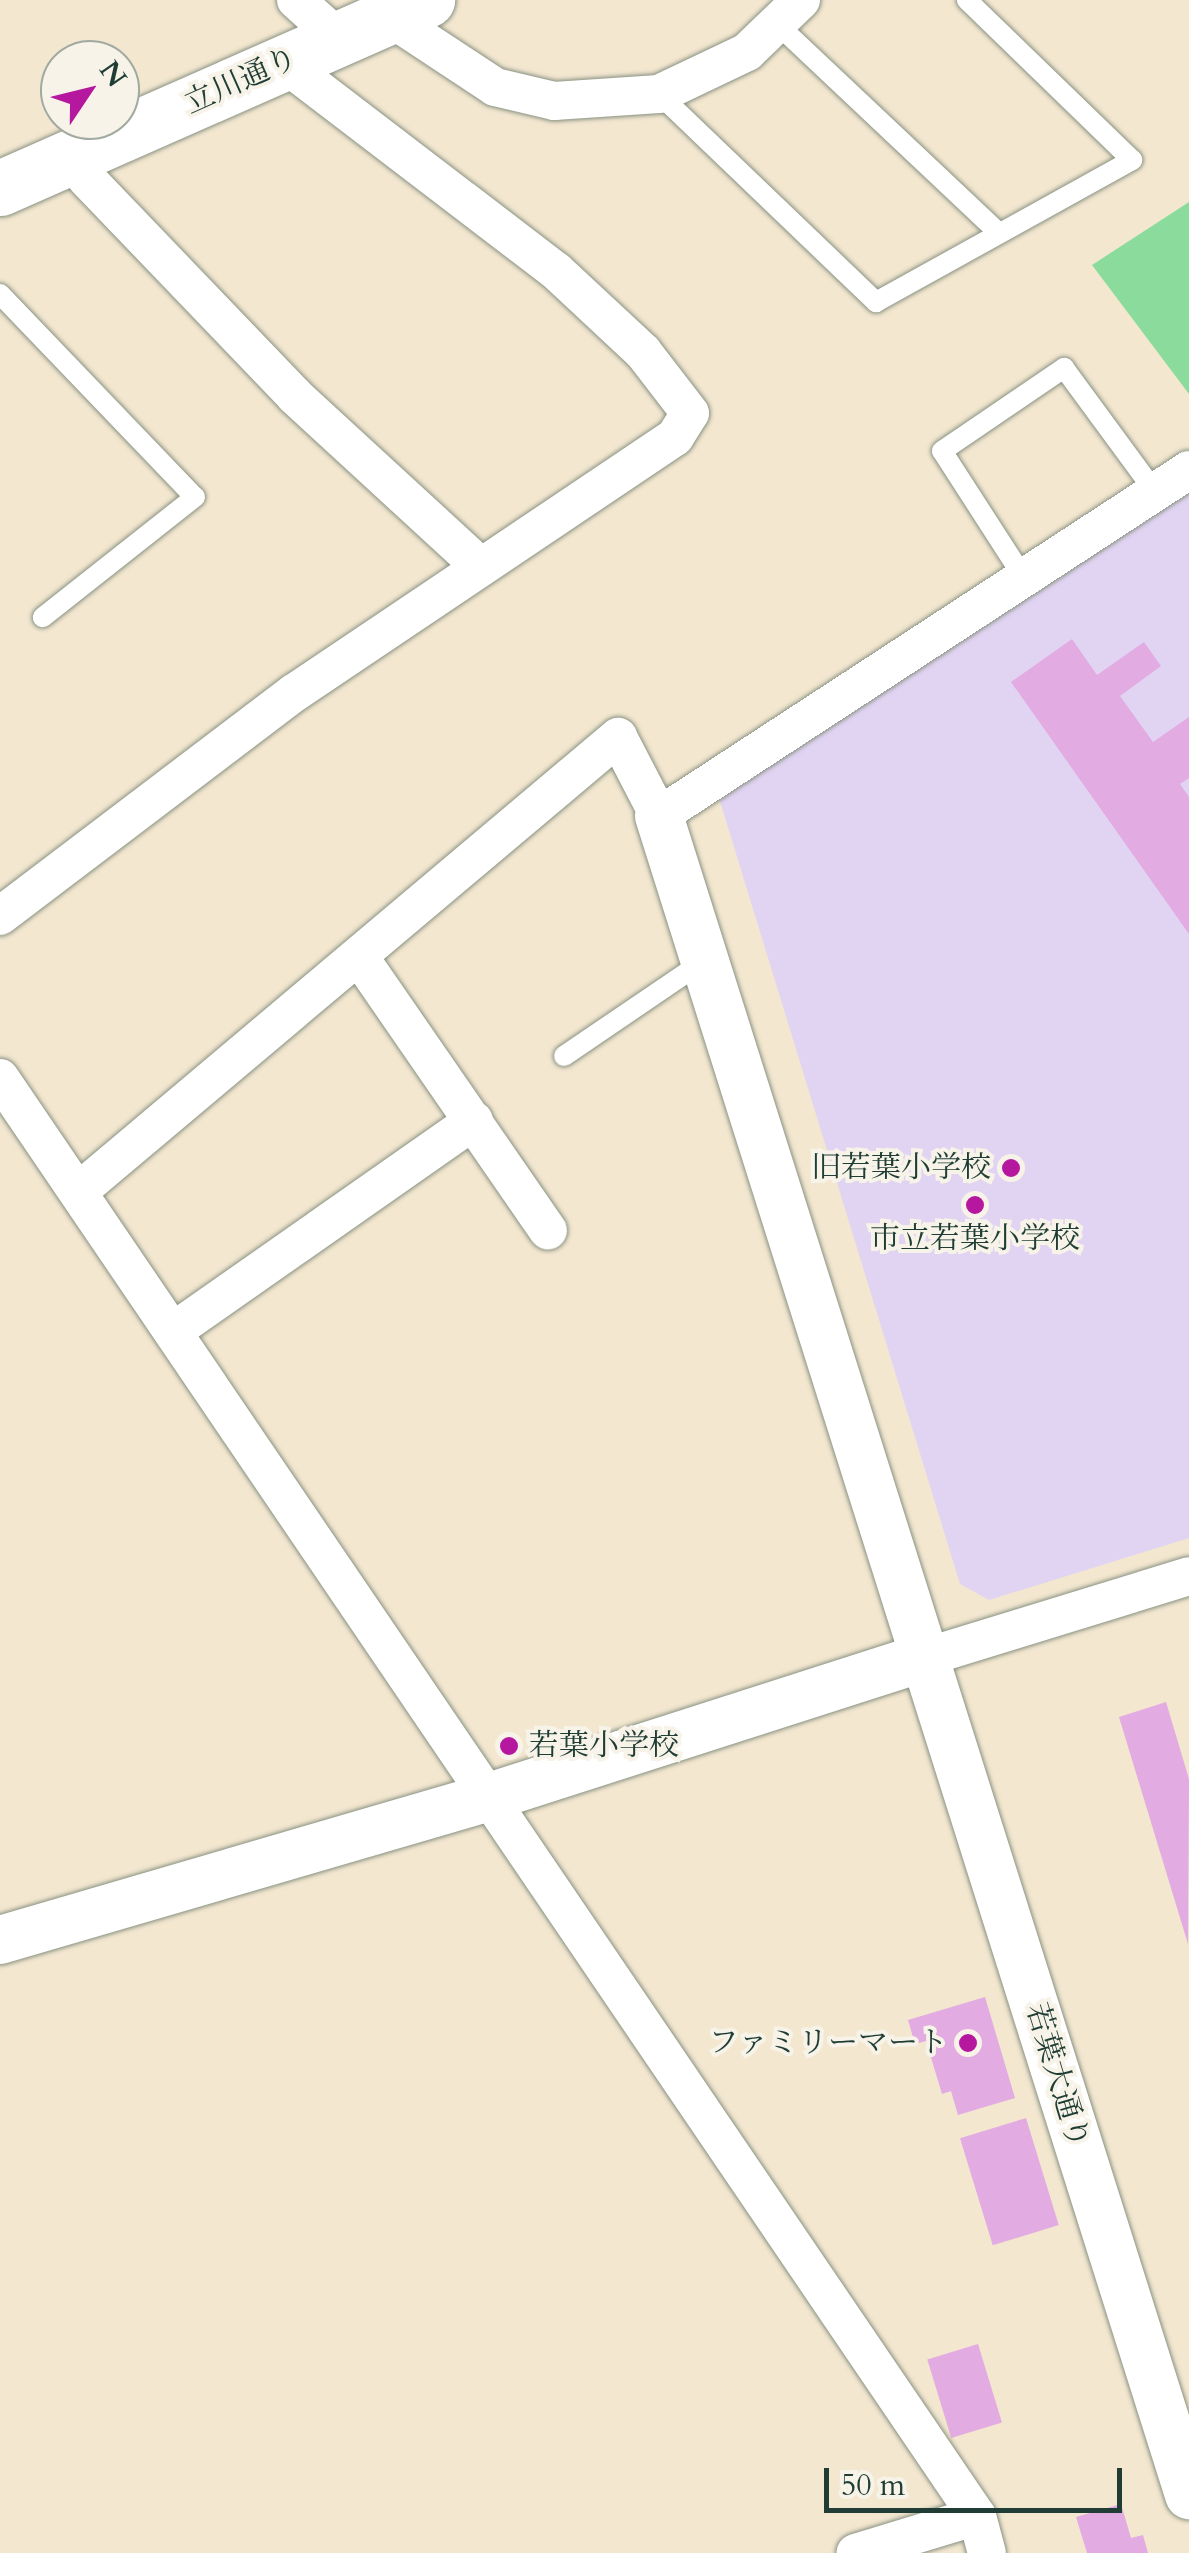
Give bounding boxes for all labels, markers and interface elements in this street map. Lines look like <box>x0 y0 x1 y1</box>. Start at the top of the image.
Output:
north arrow <box>40 40 140 140</box>
street label: 立川通り <box>179 40 303 122</box>
text: N <box>90 53 135 95</box>
place label: 旧若葉小学校 <box>811 1150 991 1186</box>
marker: 旧若葉小学校 <box>1000 1157 1022 1179</box>
marker: 市立若葉小学校 <box>964 1194 986 1216</box>
place label: 市立若葉小学校 <box>870 1221 1080 1257</box>
place label: 若葉小学校 <box>529 1728 679 1764</box>
marker: 若葉小学校 <box>498 1735 520 1757</box>
street label: 若葉大通り <box>1018 1999 1096 2153</box>
place label: ファミリーマート <box>708 2025 948 2061</box>
marker: ファミリーマート <box>957 2032 979 2054</box>
scale bar <box>829 2448 1126 2510</box>
text: 50 m <box>841 2465 905 2506</box>

